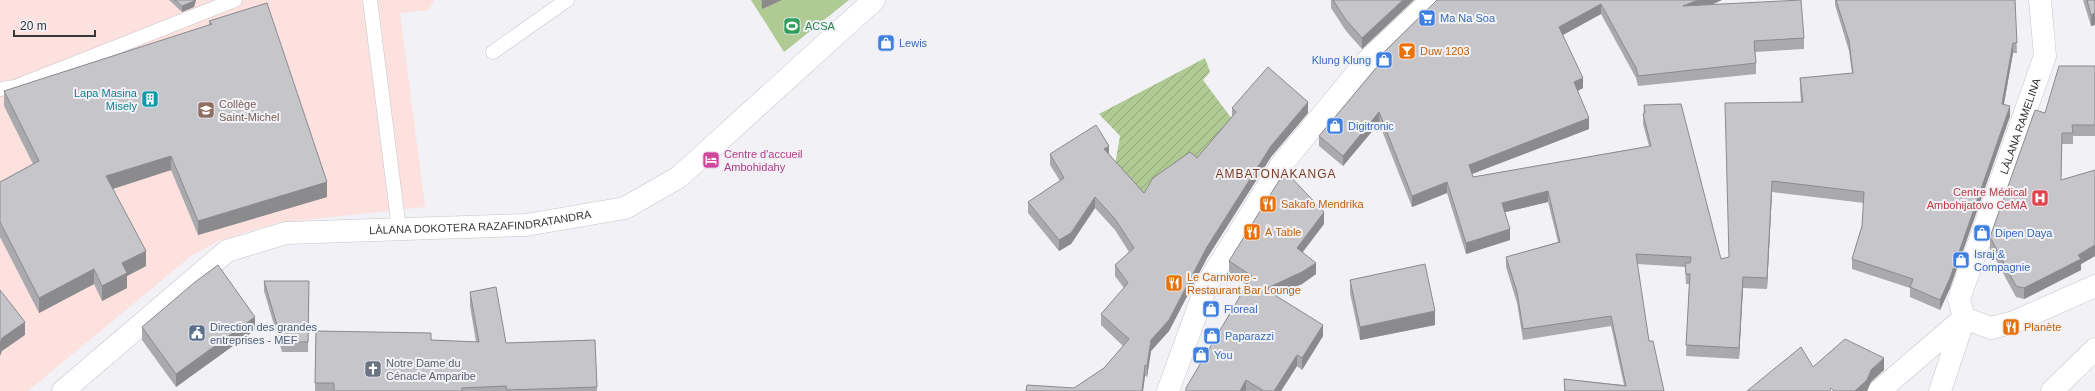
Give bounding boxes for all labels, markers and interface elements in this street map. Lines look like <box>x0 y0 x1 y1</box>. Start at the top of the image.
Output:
supermarket icon: Ma Na Soa <box>1417 8 1437 28</box>
scale bar <box>14 12 95 38</box>
place label: Ma Na Soa <box>1440 12 1496 24</box>
sports icon: ACSA <box>782 16 802 36</box>
text: 20 m <box>20 19 47 33</box>
place label: ACSA <box>805 20 836 32</box>
shop icon: Lewis <box>876 33 896 53</box>
place label: Lewis <box>899 37 928 49</box>
bar icon: Duw 1203 <box>1397 41 1417 61</box>
place label: Duw 1203 <box>1420 45 1470 57</box>
shop icon: Klung Klung <box>1374 50 1394 70</box>
place label: Klung Klung <box>1312 54 1371 66</box>
street label: LÀLANA RAMELINA <box>1998 76 2043 176</box>
place label: Lapa Masina Misely <box>74 87 138 112</box>
building icon: Lapa Masina Misely <box>140 89 160 109</box>
place label: Collège Saint-Michel <box>219 98 280 123</box>
school or university icon: Collège Saint-Michel <box>196 100 216 120</box>
shop icon: Digitronic <box>1325 116 1345 136</box>
place label: Digitronic <box>1348 120 1394 132</box>
place label: Centre d'accueil Ambohidahy <box>724 148 803 173</box>
hotel icon: Centre d'accueil Ambohidahy <box>701 150 721 170</box>
district label: AMBATONAKANGA <box>1215 167 1337 181</box>
place label: Centre Médical Ambohijatovo CeMA <box>1927 186 2028 211</box>
hospital icon: Centre Médical Ambohijatovo CeMA <box>2030 188 2050 208</box>
restaurant icon: Sakafo Mendrika <box>1258 194 1278 214</box>
place label: Sakafo Mendrika <box>1281 198 1364 210</box>
street label: LÀLANA DOKOTERA RAZAFINDRATANDRA <box>369 208 593 236</box>
restaurant icon: À Table <box>1242 222 1262 242</box>
shop icon: Dipen Daya <box>1972 223 1992 243</box>
place label: À Table <box>1265 226 1302 238</box>
place label: Dipen Daya <box>1995 227 2053 239</box>
place label: Israj & Compagnie <box>1974 248 2030 273</box>
shop icon: Israj & Compagnie <box>1951 250 1971 270</box>
place label: Le Carnivore - Restaurant Bar Lounge <box>1187 271 1301 296</box>
restaurant icon: Le Carnivore - Restaurant Bar Lounge <box>1164 273 1184 293</box>
shop icon: Floreal <box>1201 299 1221 319</box>
place label: Floreal <box>1224 303 1258 315</box>
restaurant icon: Planète <box>2001 317 2021 337</box>
place label: Direction des grandes entreprises - MEF <box>210 321 318 346</box>
place label: Planète <box>2024 321 2061 333</box>
public building icon: Direction des grandes entreprises - MEF <box>187 323 207 343</box>
shop icon: Paparazzi <box>1202 326 1222 346</box>
place label: Paparazzi <box>1225 330 1274 342</box>
shop icon: You <box>1191 345 1211 365</box>
place label: You <box>1214 349 1233 361</box>
place label: Notre Dame du Cénacle Amparibe <box>386 357 476 382</box>
church icon: Notre Dame du Cénacle Amparibe <box>363 359 383 379</box>

